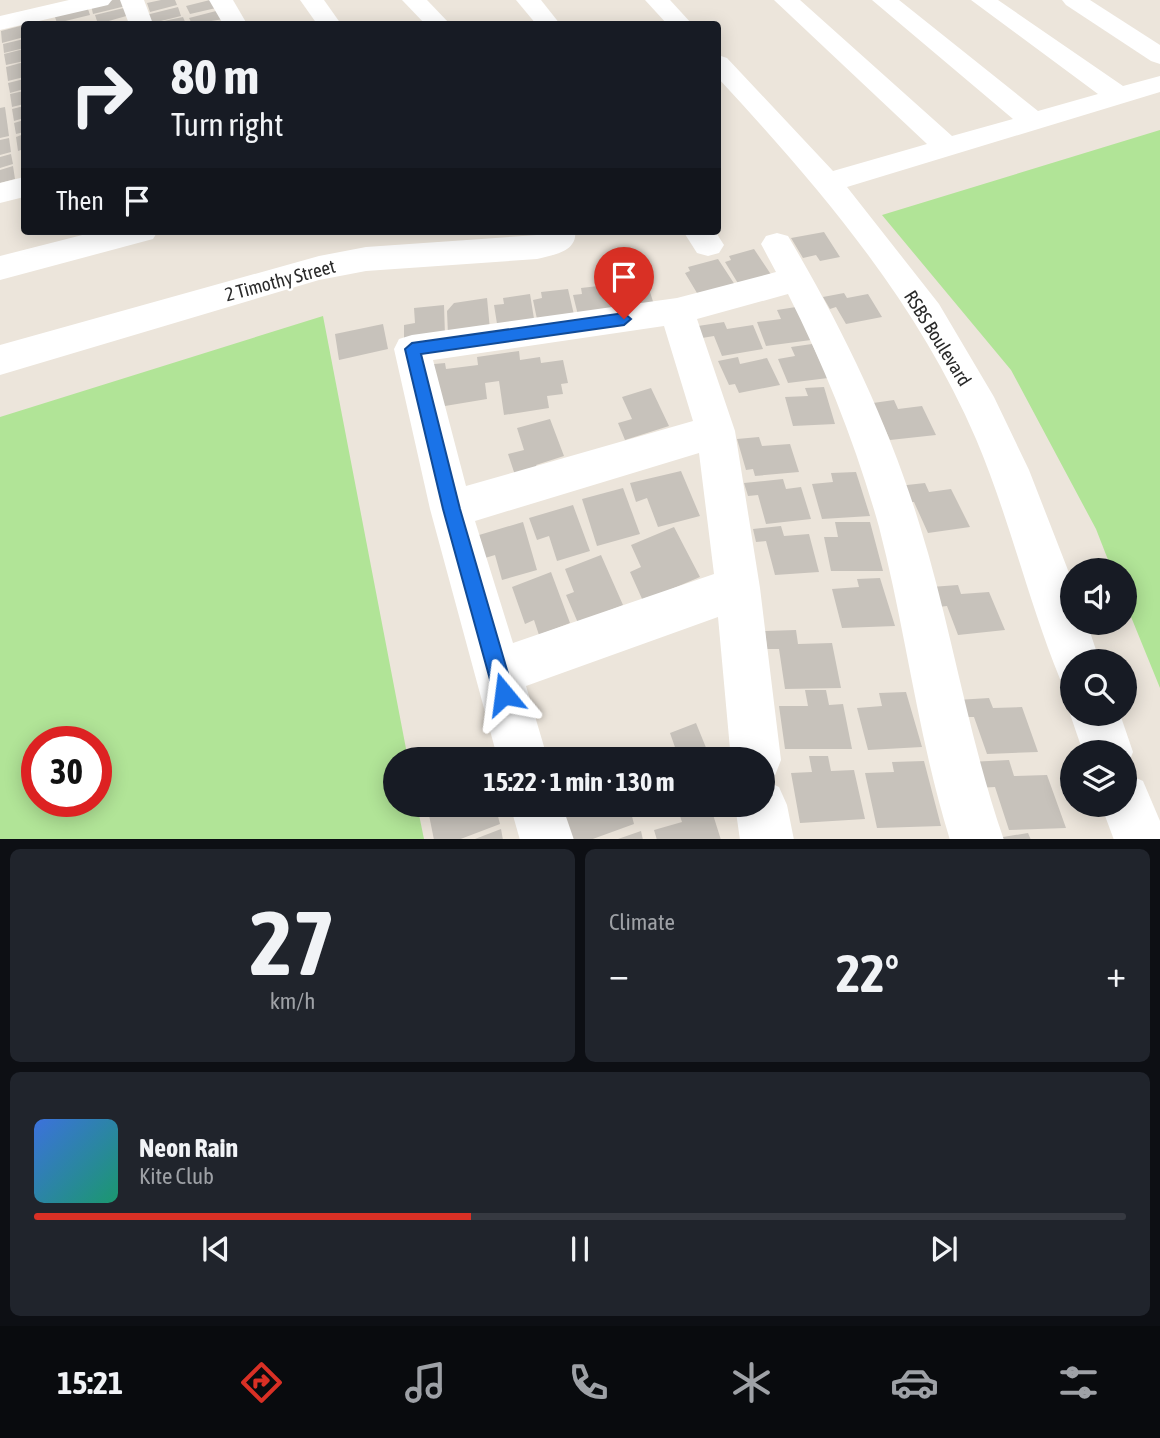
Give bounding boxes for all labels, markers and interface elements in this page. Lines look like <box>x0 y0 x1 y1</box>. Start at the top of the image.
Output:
text: 80 m <box>171 48 259 104</box>
icon: right <box>56 49 147 140</box>
text: Turn right <box>171 106 284 143</box>
icon: arrive <box>118 182 156 220</box>
text: Then <box>56 186 104 216</box>
pin <box>594 247 654 319</box>
street label: 2 Timothy Street <box>222 255 338 305</box>
icon: arrive <box>605 258 643 296</box>
street label: RSBS Boulevard <box>900 286 976 390</box>
map controls <box>1060 558 1137 817</box>
button: sound <box>1060 558 1137 635</box>
button: search <box>1060 649 1137 726</box>
position arrow <box>467 657 541 731</box>
speed limit sign: 30 <box>21 726 112 817</box>
button: layers <box>1060 740 1137 817</box>
text: 15:22 · 1 min · 130 m <box>484 767 674 797</box>
text: 27 <box>250 890 335 994</box>
text: Climate <box>609 909 675 935</box>
text: 22° <box>836 943 899 1003</box>
text: − <box>609 952 629 995</box>
text: + <box>1106 952 1126 995</box>
text: km/h <box>270 988 315 1014</box>
text: Neon Rain <box>139 1133 238 1163</box>
text: Kite Club <box>139 1163 214 1189</box>
icon: previous <box>197 1230 235 1268</box>
icon: pause <box>561 1230 599 1268</box>
icon: next <box>925 1230 963 1268</box>
icon: directions <box>237 1358 286 1407</box>
icon: music <box>401 1358 450 1407</box>
icon: phone <box>564 1358 613 1407</box>
icon: climate <box>727 1358 776 1407</box>
icon: car <box>890 1358 939 1407</box>
icon: filters <box>1054 1358 1103 1407</box>
text: 15:21 <box>57 1364 123 1401</box>

